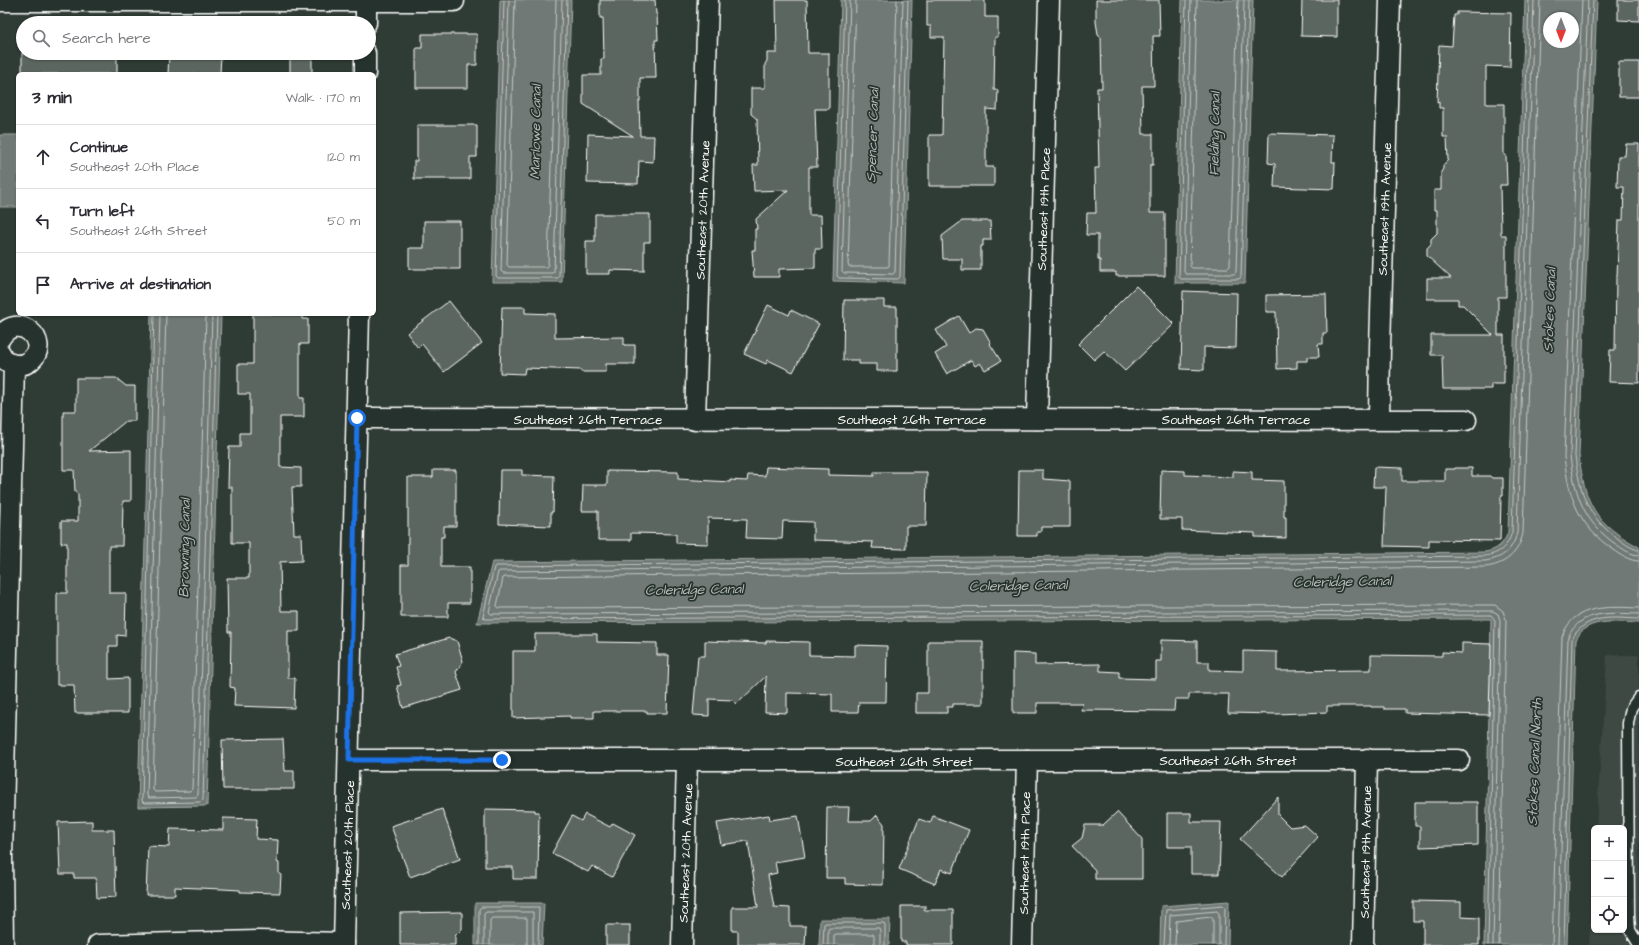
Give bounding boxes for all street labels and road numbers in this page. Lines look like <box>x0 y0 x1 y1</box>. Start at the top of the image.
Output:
street label: Southeast 20th Avenue <box>692 140 714 280</box>
street label: Southeast 19th Avenue <box>1374 142 1396 276</box>
street label: Southeast 19th Place <box>1033 147 1055 271</box>
street label: Southeast 26th Terrace <box>514 411 662 429</box>
street label: Southeast 26th Terrace <box>838 411 986 429</box>
street label: Southeast 26th Terrace <box>1162 411 1310 429</box>
street label: Southeast 26th Street <box>1159 752 1297 770</box>
street label: Southeast 26th Street <box>835 753 973 771</box>
street label: Southeast 20th Place <box>337 780 359 910</box>
street label: Southeast 20th Avenue <box>675 783 697 923</box>
street label: Southeast 19th Avenue <box>1356 785 1376 919</box>
street label: Southeast 19th Place <box>1015 791 1035 915</box>

